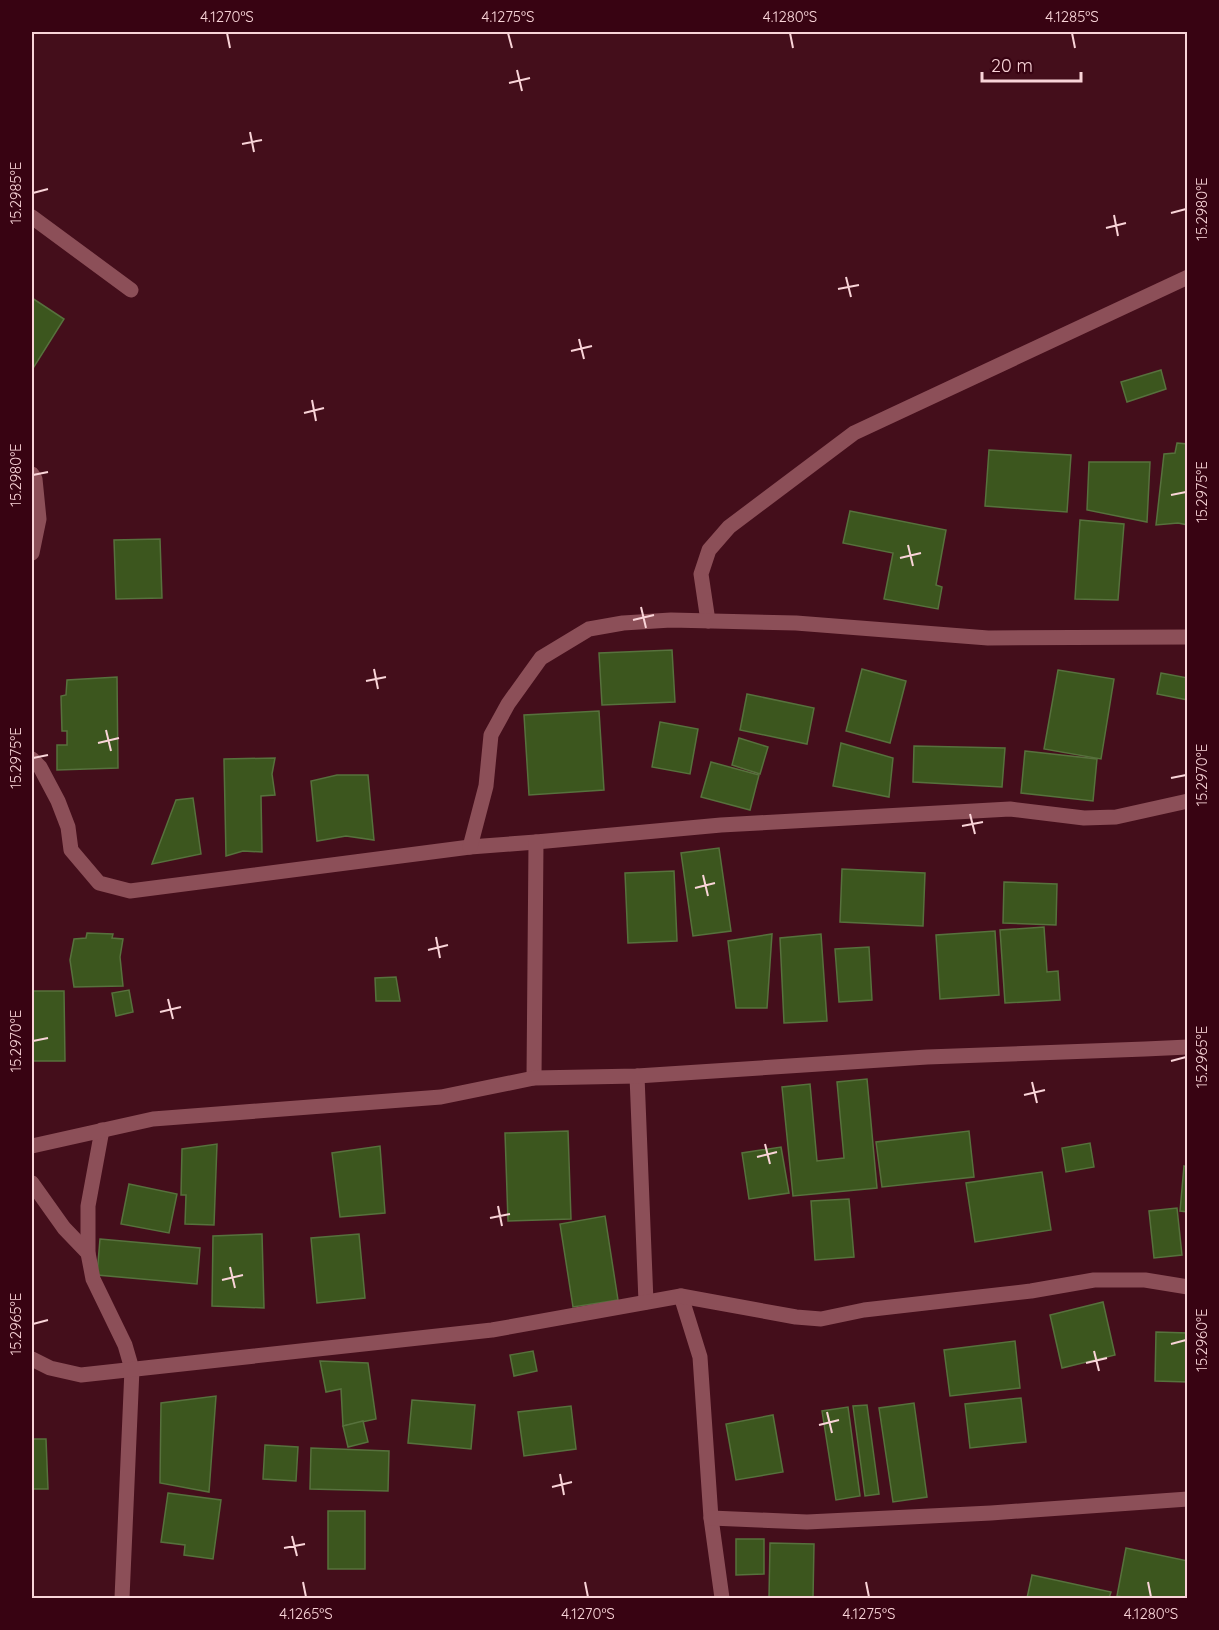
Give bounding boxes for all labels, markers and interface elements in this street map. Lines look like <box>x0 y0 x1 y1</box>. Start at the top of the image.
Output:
text: 4.1270°S <box>200 7 254 26</box>
text: 4.1275°S <box>482 7 534 26</box>
text: 4.1280°S <box>763 7 817 26</box>
text: 4.1285°S <box>1045 7 1099 26</box>
scale bar <box>982 45 1081 83</box>
text: 20 m <box>991 54 1033 77</box>
text: 15.2985°E <box>6 162 25 224</box>
text: 15.2980°E <box>1192 177 1211 241</box>
text: 15.2980°E <box>6 443 25 507</box>
text: 15.2975°E <box>1192 461 1211 523</box>
text: 15.2975°E <box>6 727 25 789</box>
text: 15.2970°E <box>1192 744 1211 806</box>
text: 15.2970°E <box>6 1010 25 1072</box>
text: 15.2965°E <box>1192 1026 1211 1088</box>
text: 15.2965°E <box>6 1293 25 1355</box>
text: 15.2960°E <box>1192 1308 1211 1372</box>
text: 4.1265°S <box>279 1604 333 1623</box>
text: 4.1270°S <box>561 1604 615 1623</box>
text: 4.1275°S <box>843 1604 895 1623</box>
text: 4.1280°S <box>1124 1604 1178 1623</box>

